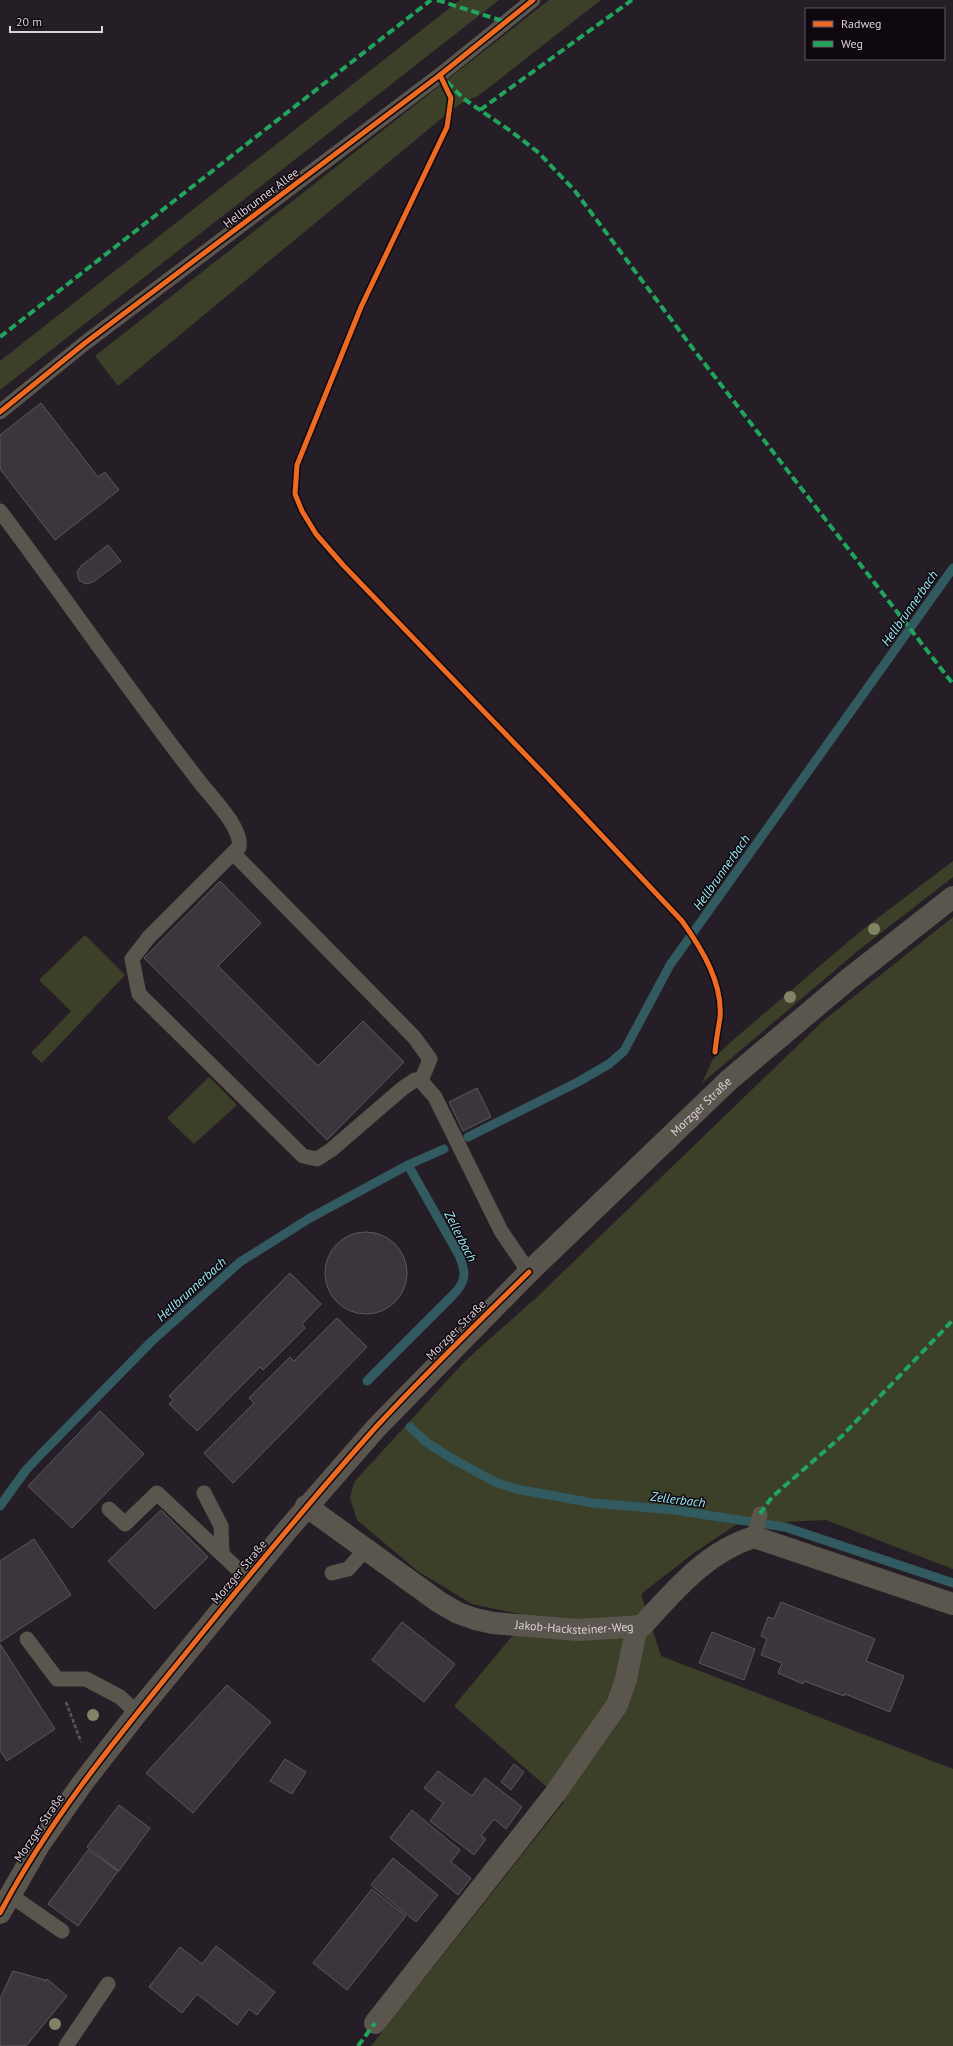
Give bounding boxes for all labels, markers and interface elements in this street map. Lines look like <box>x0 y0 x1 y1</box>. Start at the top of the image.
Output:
scale bar <box>10 8 102 34</box>
legend <box>805 8 945 60</box>
text: 20 m <box>16 14 42 29</box>
text: Radweg <box>841 16 882 31</box>
text: Weg <box>841 36 863 51</box>
street label: Hellbrunner Allee <box>220 164 301 231</box>
water label: Hellbrunnerbach <box>877 567 942 649</box>
water label: Hellbrunnerbach <box>689 831 754 913</box>
street label: Morzger Straße <box>667 1074 734 1139</box>
water label: Zellerbach <box>440 1207 481 1265</box>
water label: Hellbrunnerbach <box>153 1253 230 1325</box>
street label: Morzger Straße <box>423 1297 489 1363</box>
water label: Zellerbach <box>649 1488 706 1511</box>
street label: Morzger Straße <box>208 1537 270 1607</box>
street label: Jakob-Hacksteiner-Weg <box>513 1617 634 1637</box>
street label: Morzger Straße <box>10 1791 67 1865</box>

